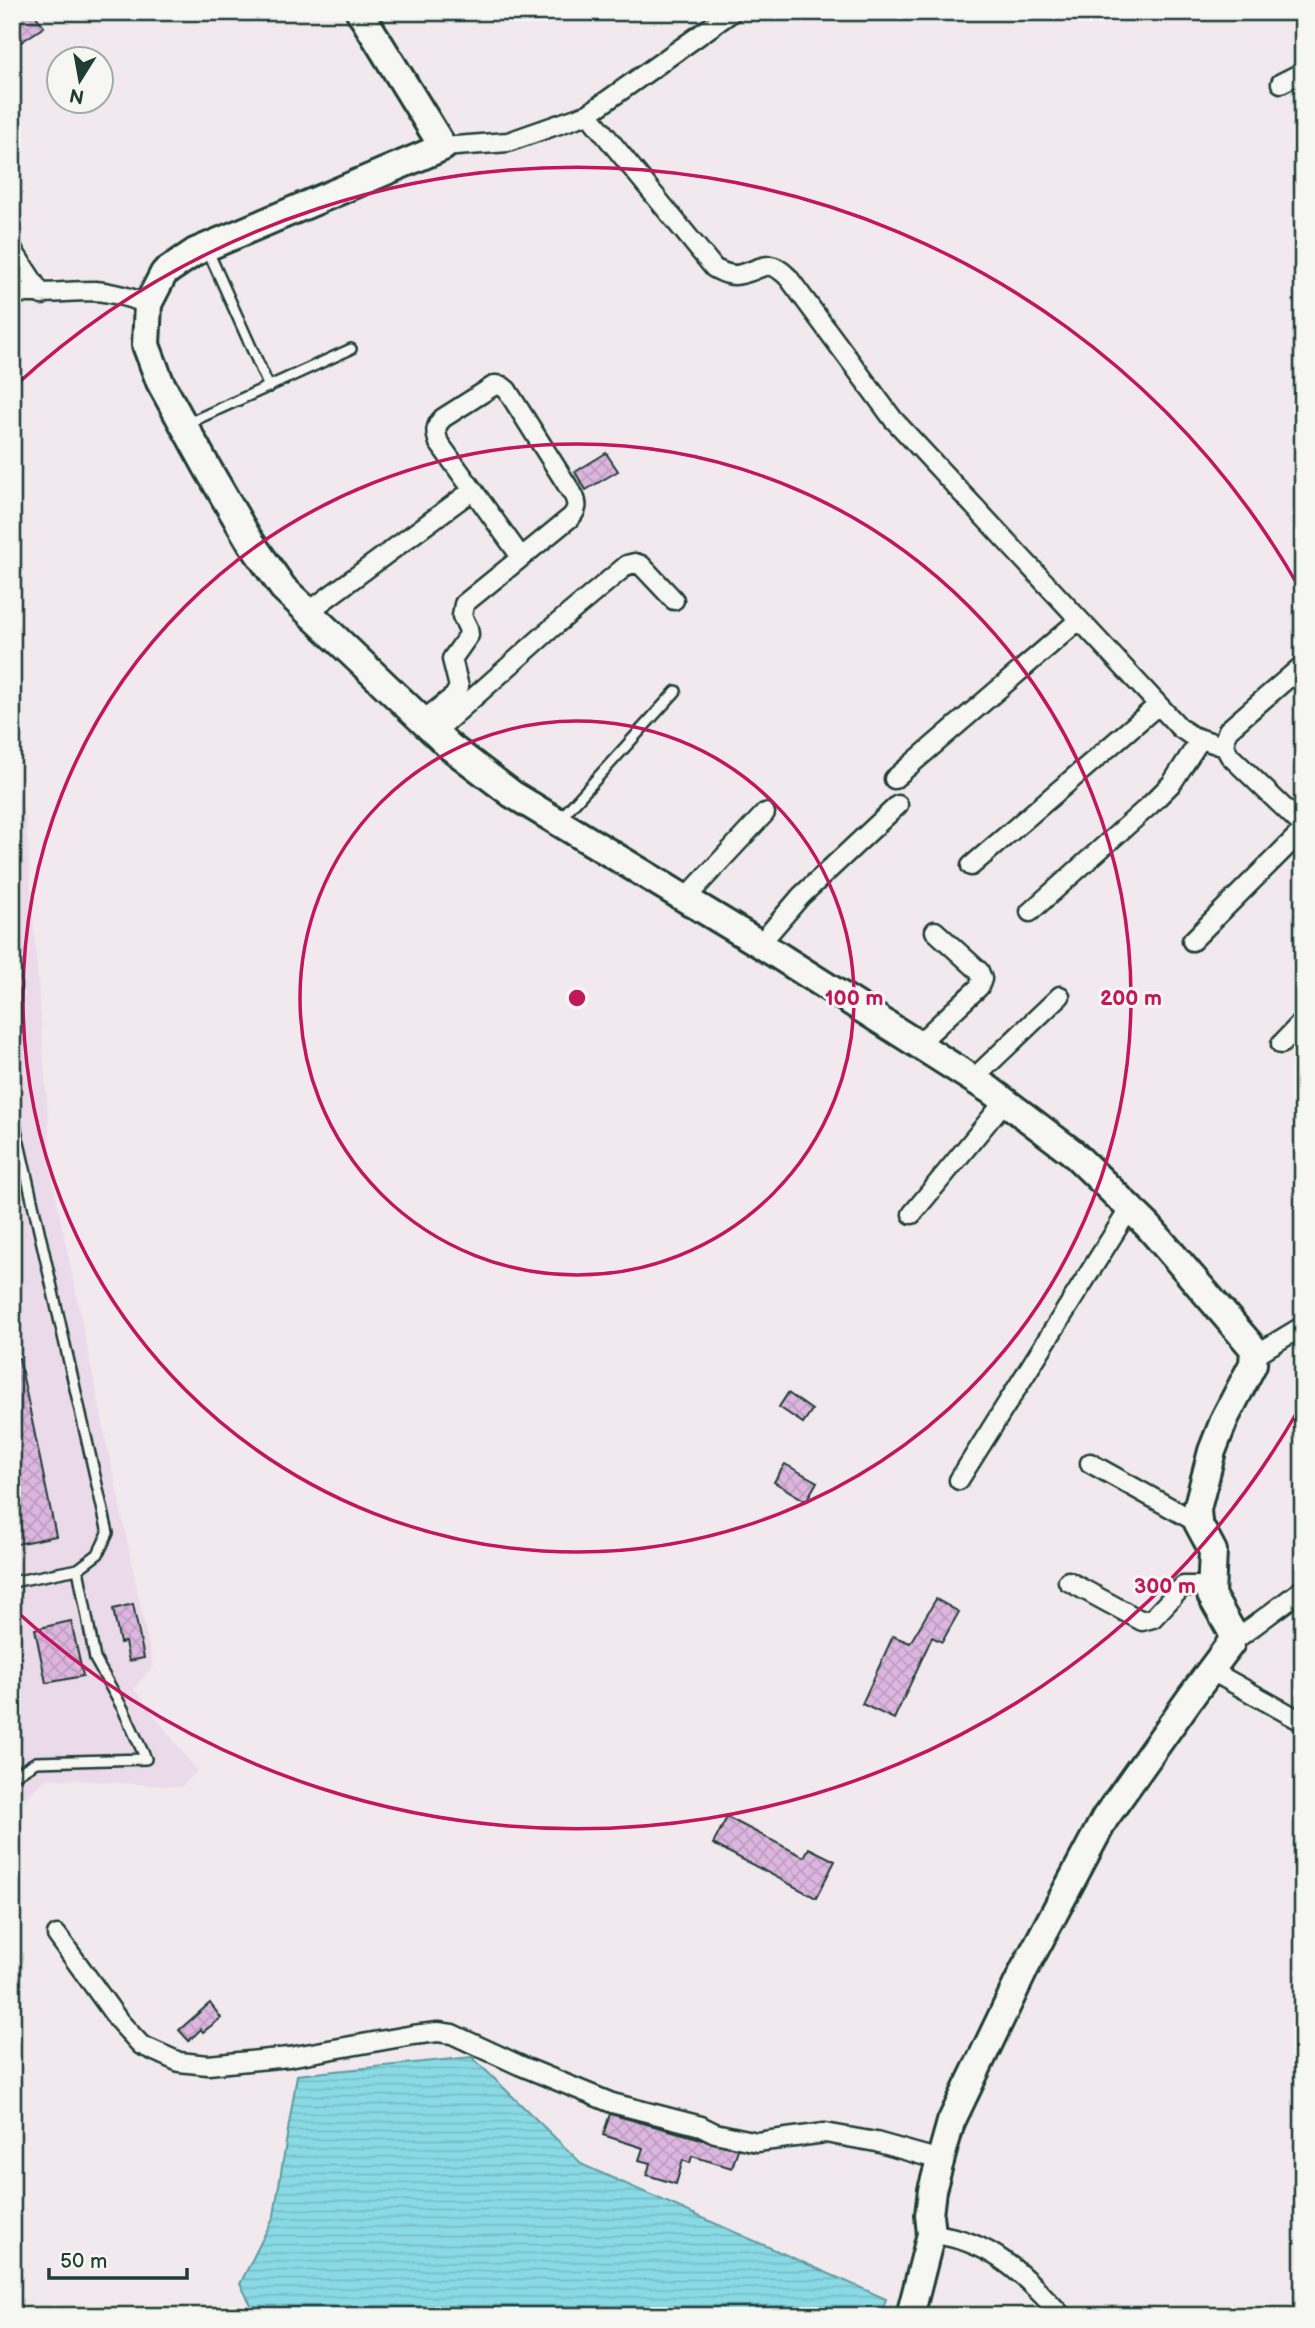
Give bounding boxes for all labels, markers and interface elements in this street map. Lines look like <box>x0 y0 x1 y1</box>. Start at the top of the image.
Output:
north arrow <box>46 46 116 116</box>
text: N <box>68 83 86 108</box>
centre of rings <box>565 986 589 1010</box>
text: 100 m <box>825 986 883 1011</box>
text: 200 m <box>1100 986 1162 1011</box>
text: 300 m <box>1134 1574 1196 1599</box>
scale bar <box>49 2237 187 2281</box>
text: 50 m <box>60 2249 107 2274</box>

